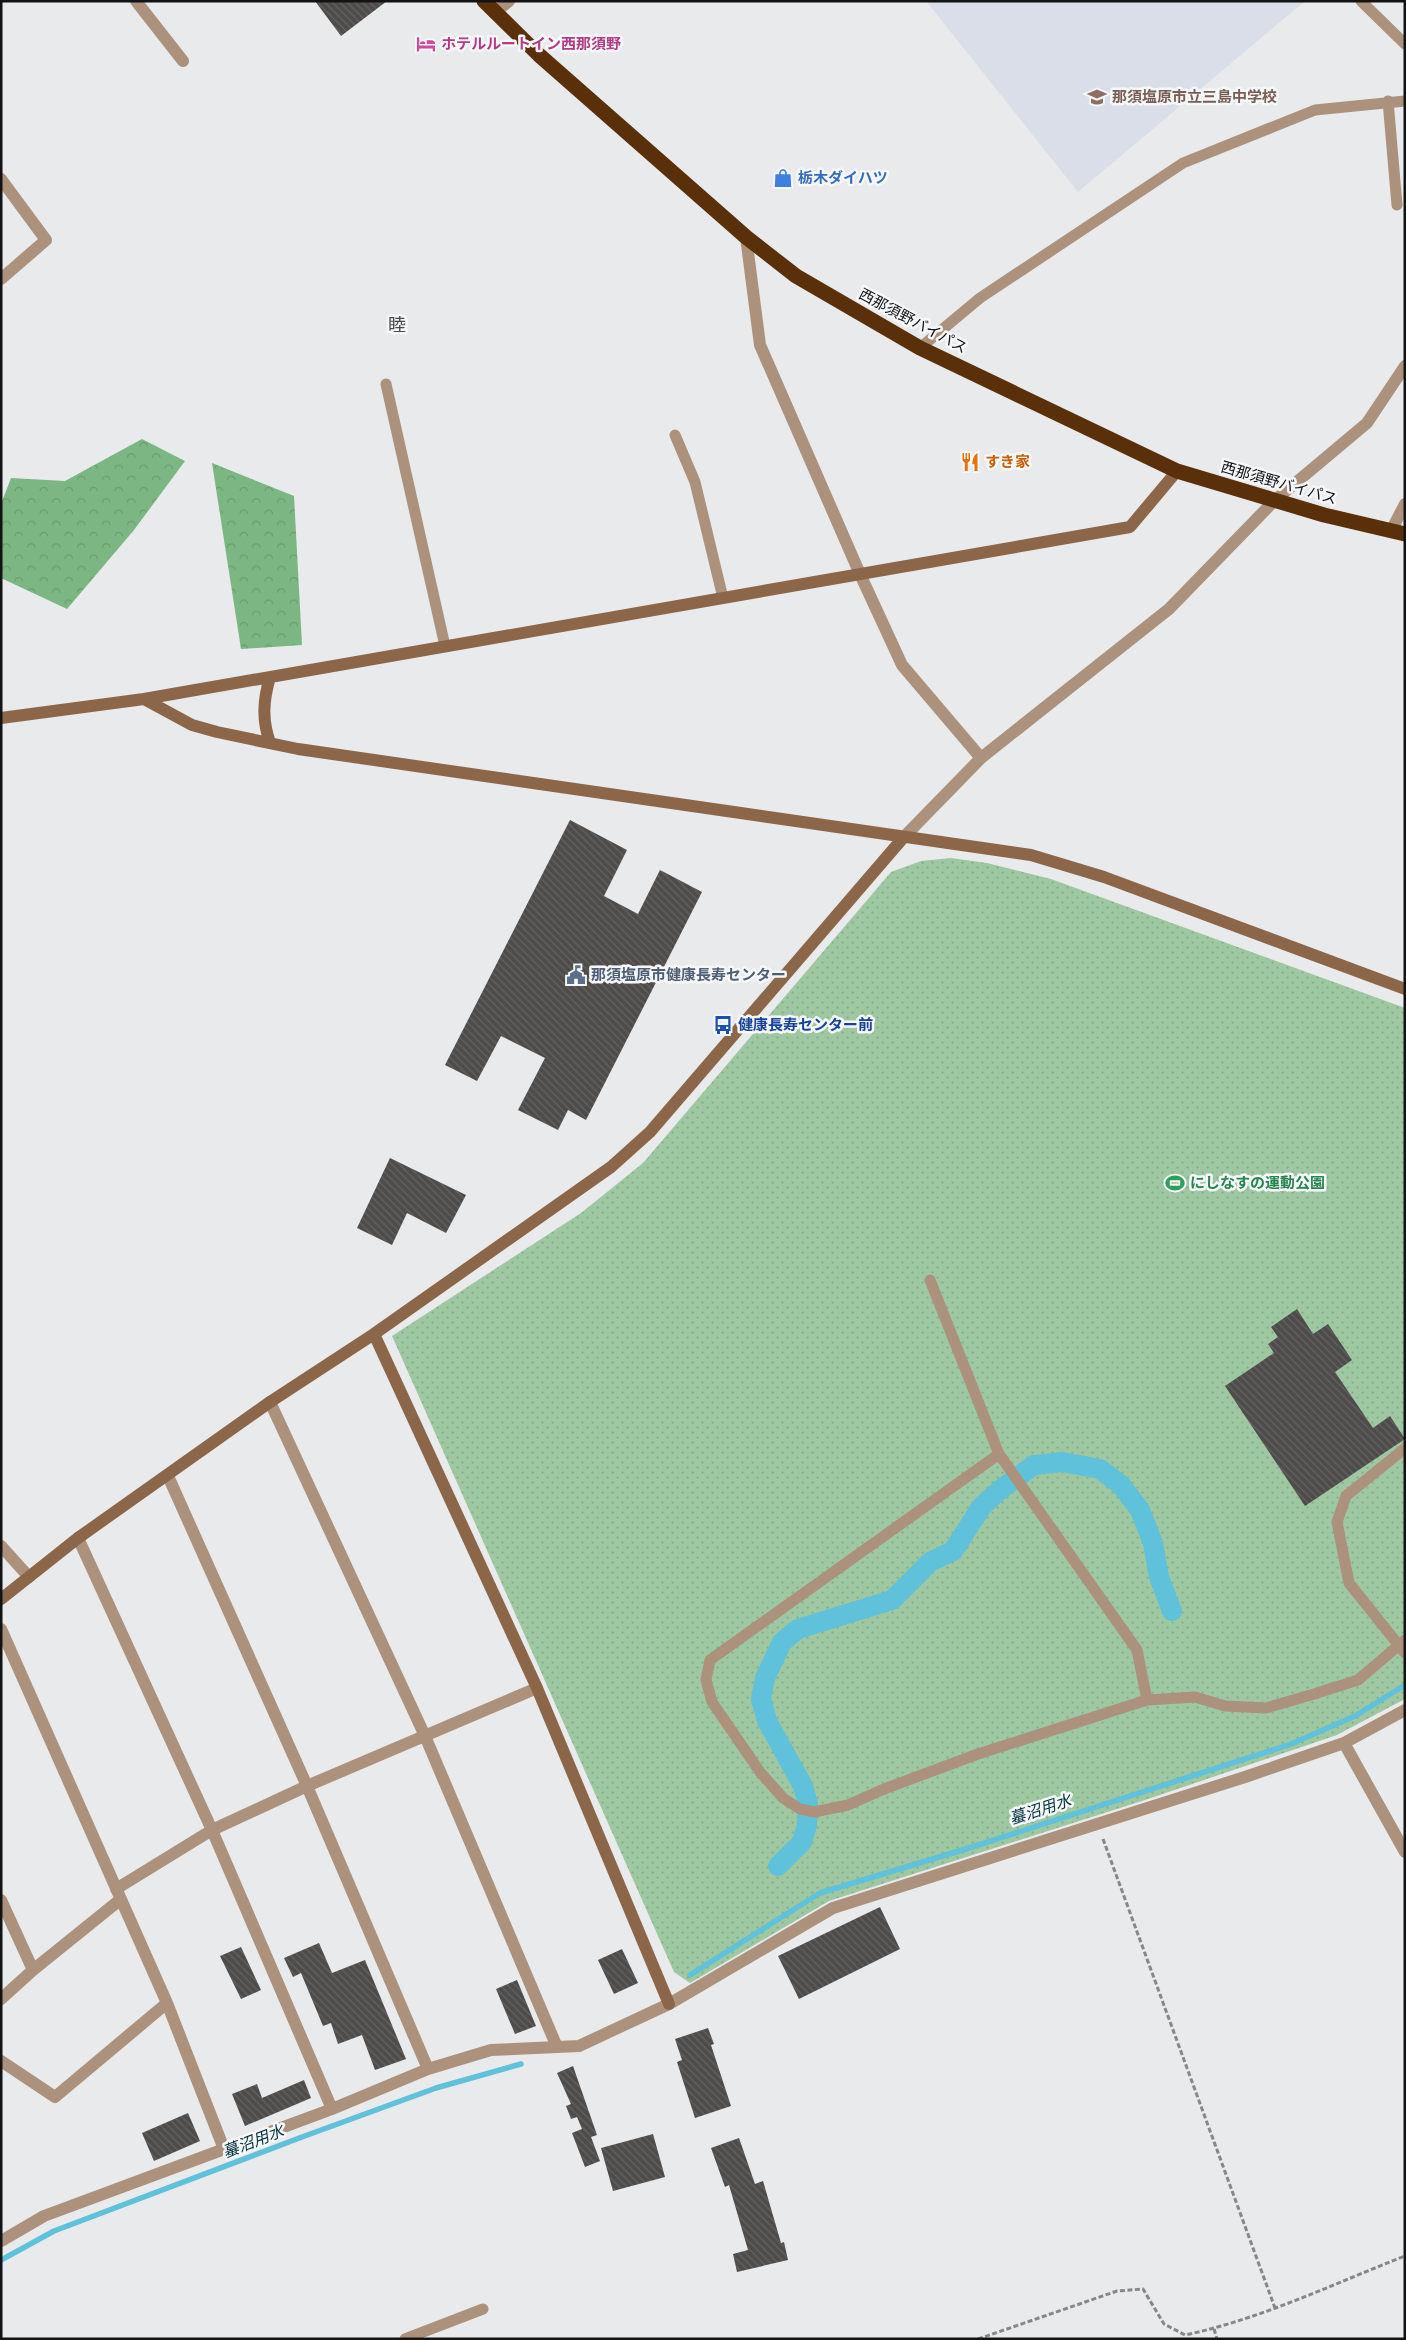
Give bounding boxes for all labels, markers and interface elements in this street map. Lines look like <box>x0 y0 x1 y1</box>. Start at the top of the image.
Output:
hotel icon: ホテルルートイン西那須野 <box>415 33 437 55</box>
place label: ホテルルートイン西那須野 <box>441 33 621 53</box>
school or university icon: 那須塩原市立三島中学校 <box>1086 86 1108 108</box>
place label: 那須塩原市立三島中学校 <box>1112 86 1277 106</box>
shop icon: 栃木ダイハツ <box>772 167 794 189</box>
place label: 栃木ダイハツ <box>798 167 888 187</box>
street label: 西那須野バイパス <box>856 283 971 357</box>
district label: 睦 <box>388 312 406 336</box>
restaurant icon: すき家 <box>959 451 981 473</box>
place label: すき家 <box>985 451 1030 471</box>
street label: 西那須野バイパス <box>1219 456 1340 508</box>
public building icon: 那須塩原市健康長寿センター <box>565 964 587 986</box>
place label: 那須塩原市健康長寿センター <box>591 964 786 984</box>
bus stop icon: 健康長寿センター前 <box>712 1014 734 1036</box>
place label: 健康長寿センター前 <box>738 1014 873 1034</box>
sports icon: にしなすの運動公園 <box>1164 1172 1186 1194</box>
place label: にしなすの運動公園 <box>1190 1172 1325 1192</box>
water label: 蟇沼用水 <box>1006 1788 1076 1829</box>
water label: 蟇沼用水 <box>219 2119 289 2163</box>

